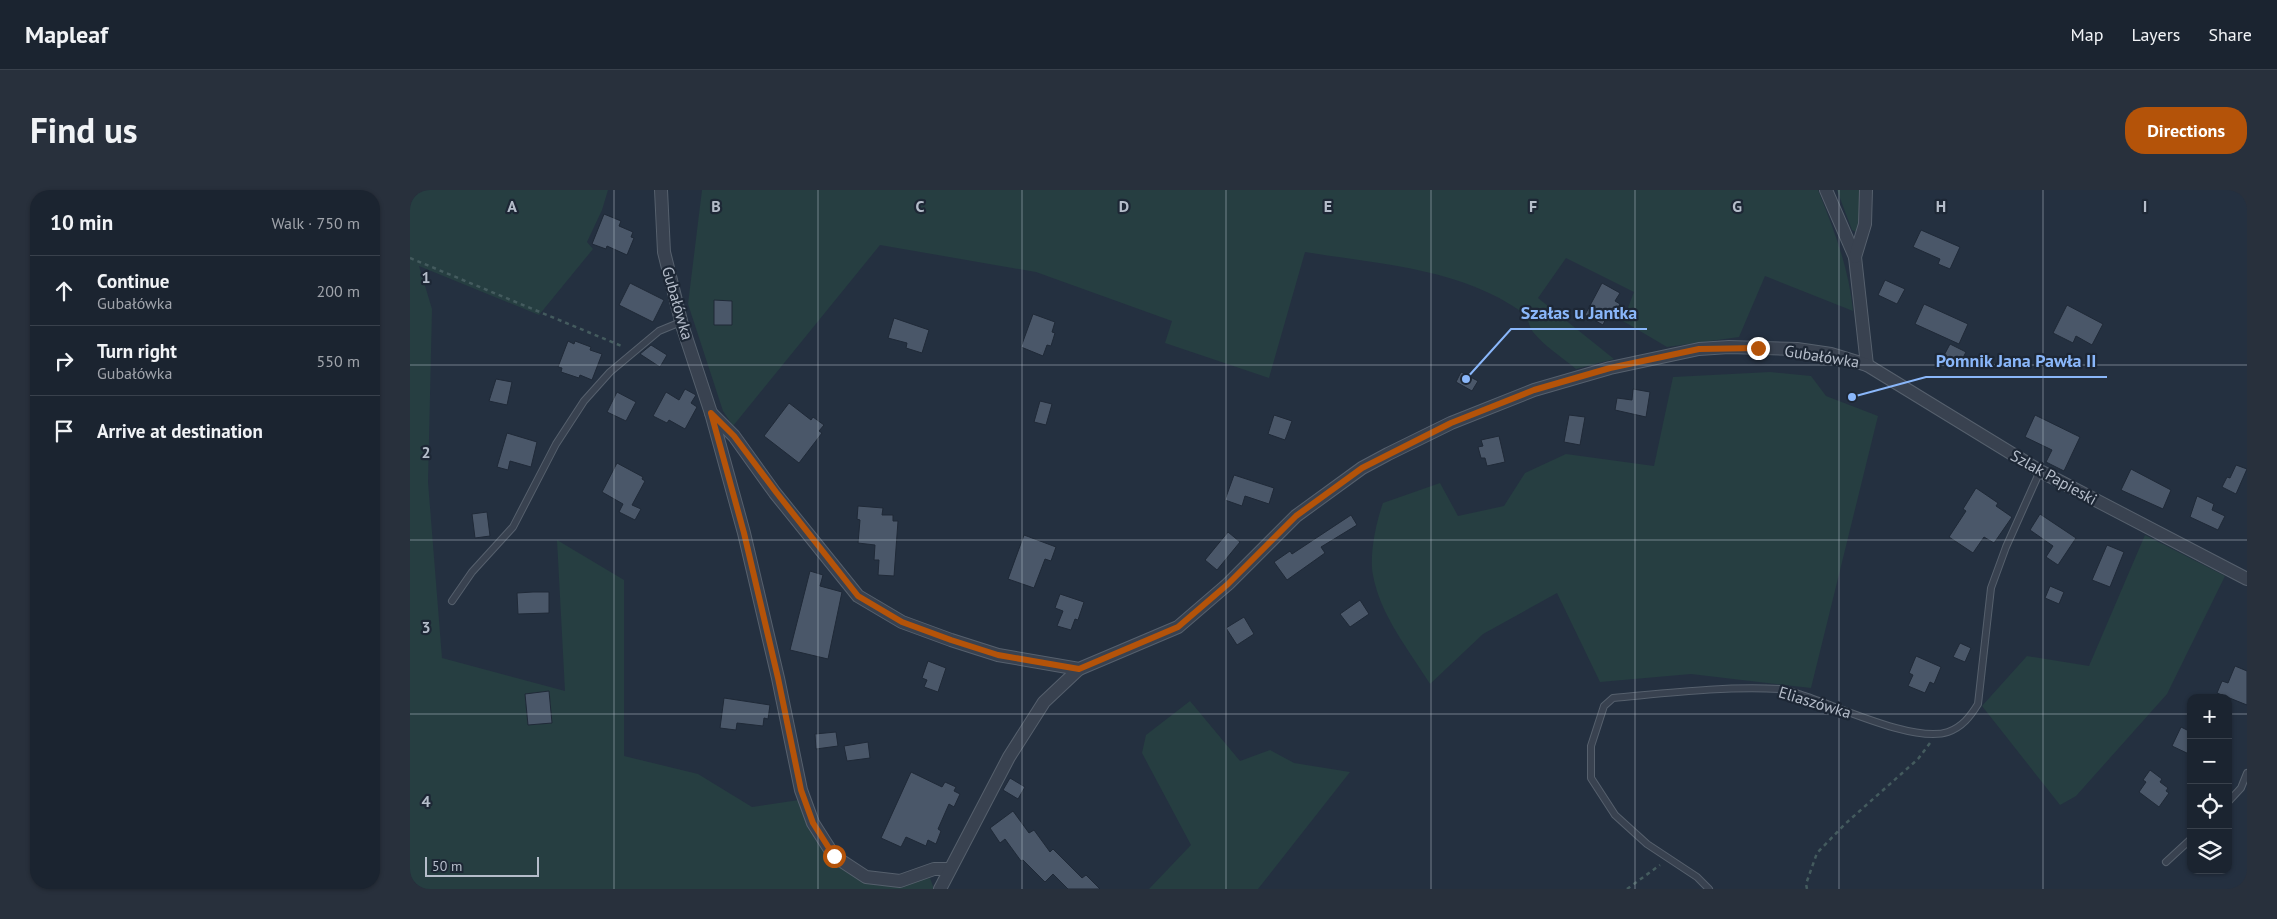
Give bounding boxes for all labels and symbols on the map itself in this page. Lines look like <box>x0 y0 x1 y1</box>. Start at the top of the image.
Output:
text: A <box>507 196 517 216</box>
text: B <box>711 196 721 216</box>
text: C <box>916 196 925 216</box>
text: D <box>1119 196 1129 216</box>
text: E <box>1324 196 1332 216</box>
text: F <box>1529 196 1537 216</box>
text: G <box>1732 196 1742 216</box>
text: H <box>1936 196 1946 216</box>
text: I <box>2143 196 2147 216</box>
street label: Gubałówka <box>658 264 698 342</box>
text: 1 <box>421 267 431 287</box>
callout: Szałas u Jantka <box>1511 296 1647 329</box>
text: Szałas u Jantka <box>1521 301 1637 324</box>
route end <box>1747 337 1770 360</box>
street label: Gubałówka <box>1783 340 1861 372</box>
callout: Pomnik Jana Pawła II <box>1926 344 2107 377</box>
text: Pomnik Jana Pawła II <box>1936 349 2096 372</box>
text: 2 <box>421 442 431 462</box>
street label: Szlak Papieski <box>2007 445 2101 509</box>
text: 3 <box>421 617 431 637</box>
street label: Eliaszówka <box>1776 681 1854 723</box>
text: 4 <box>421 791 431 811</box>
route start <box>823 845 846 868</box>
scale bar <box>425 854 539 877</box>

